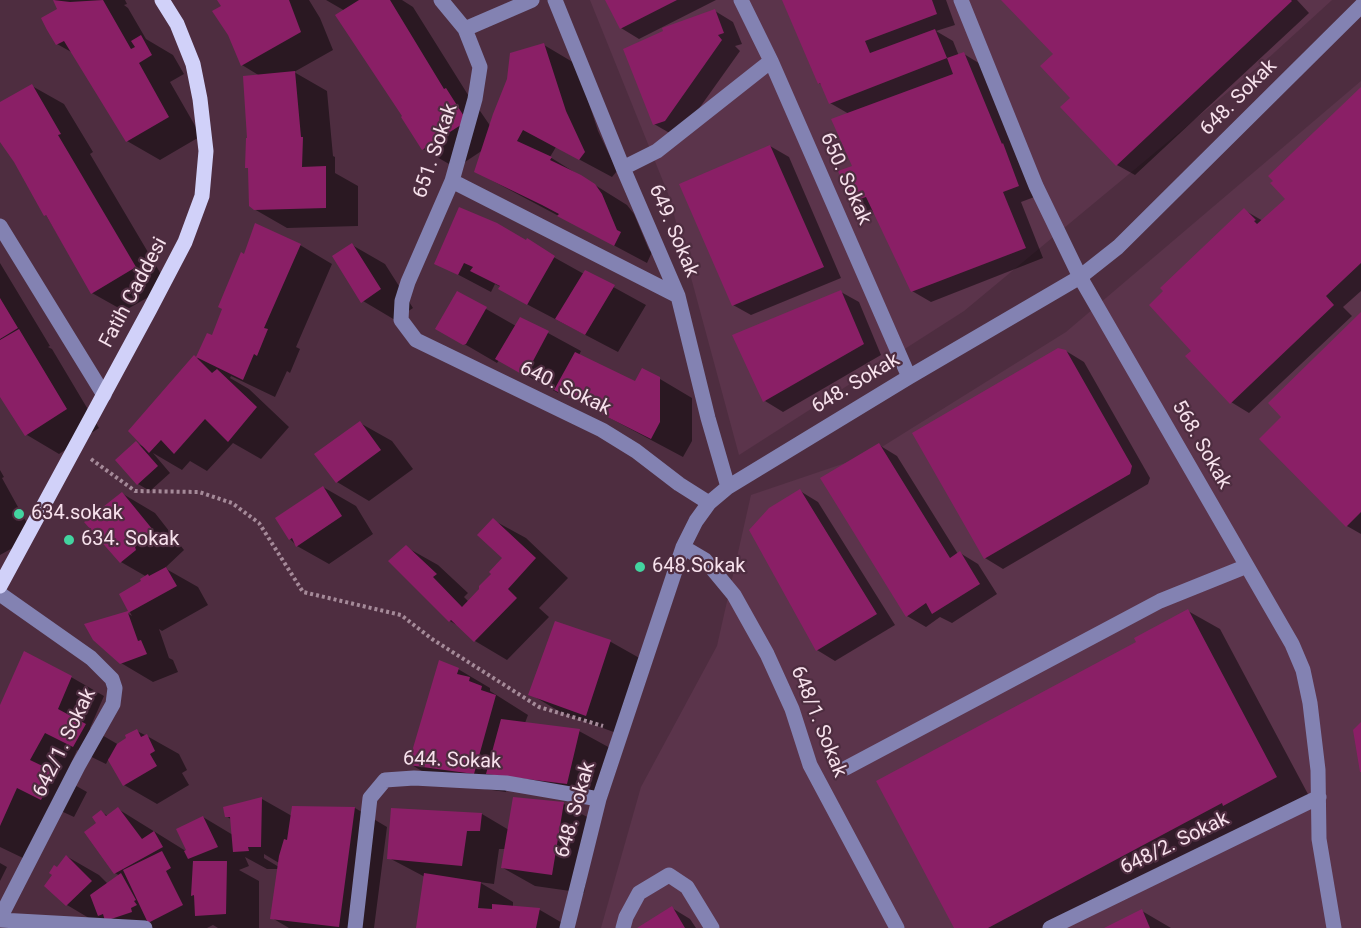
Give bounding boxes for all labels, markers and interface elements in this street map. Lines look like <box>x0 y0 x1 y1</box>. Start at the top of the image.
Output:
street label: 648. Sokak <box>1196 55 1282 141</box>
street label: 651. Sokak <box>409 101 463 201</box>
street label: 650. Sokak <box>814 129 876 229</box>
street label: 649. Sokak <box>643 181 703 281</box>
street label: Fatih Caddesi <box>95 234 173 352</box>
street label: 648. Sokak <box>808 348 904 420</box>
street label: 640. Sokak <box>516 357 614 421</box>
street label: 568. Sokak <box>1166 396 1236 494</box>
place label: 634.sokak <box>31 502 123 526</box>
marker: 634.sokak <box>12 507 26 521</box>
place label: 634. Sokak <box>81 528 179 552</box>
marker: 634. Sokak <box>62 533 76 547</box>
place label: 648.Sokak <box>652 555 745 579</box>
marker: 648.Sokak <box>633 560 647 574</box>
street label: 648/1. Sokak <box>785 663 851 781</box>
street label: 642/1. Sokak <box>28 685 102 801</box>
street label: 644. Sokak <box>402 747 502 775</box>
street label: 648. Sokak <box>551 759 601 861</box>
street label: 648/2. Sokak <box>1117 807 1233 881</box>

